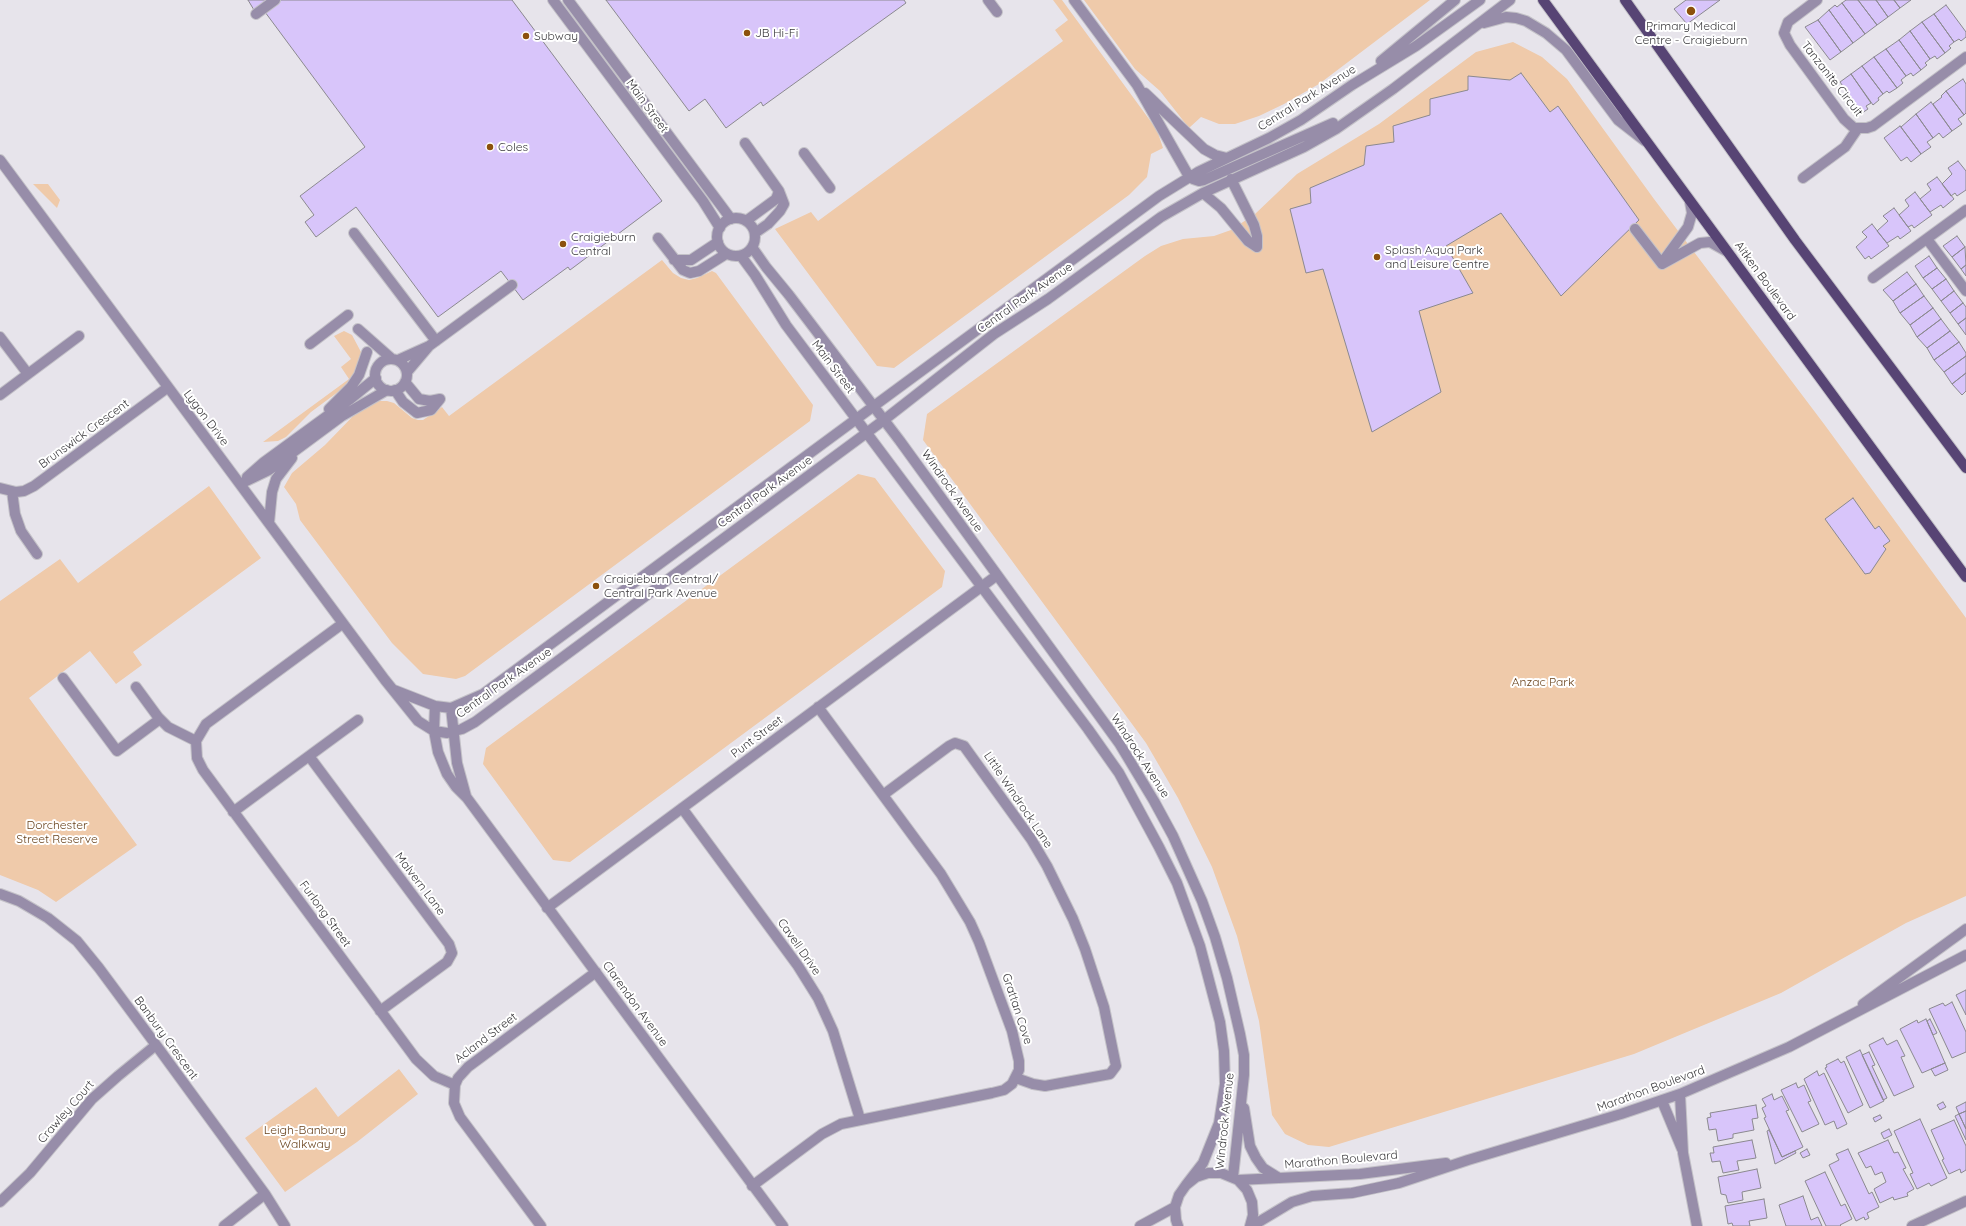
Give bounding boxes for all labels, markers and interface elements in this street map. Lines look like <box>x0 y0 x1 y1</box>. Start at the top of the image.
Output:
marker: Primary Medical Centre - Craigieburn <box>1685 5 1697 17</box>
place label: Primary Medical Centre - Craigieburn <box>1635 19 1747 47</box>
place label: JB Hi-Fi <box>755 26 798 40</box>
marker: JB Hi-Fi <box>742 28 752 38</box>
place label: Subway <box>534 29 578 43</box>
marker: Subway <box>521 31 531 41</box>
street label: Tanzanite Circuit <box>1798 39 1866 119</box>
street label: Central Park Avenue <box>1255 62 1359 134</box>
street label: Main Street <box>623 76 671 136</box>
place label: Coles <box>498 140 528 154</box>
marker: Coles <box>485 142 495 152</box>
place label: Craigieburn Central <box>571 230 636 258</box>
marker: Craigieburn Central <box>558 239 568 249</box>
street label: Aitken Boulevard <box>1732 239 1798 323</box>
place label: Splash Aqua Park and Leisure Centre <box>1385 243 1489 271</box>
marker: Splash Aqua Park and Leisure Centre <box>1372 252 1382 262</box>
street label: Central Park Avenue <box>975 260 1075 336</box>
street label: Main Street <box>808 338 858 396</box>
street label: Lygon Drive <box>180 387 232 449</box>
street label: Brunswick Crescent <box>36 396 132 472</box>
street label: Windrock Avenue <box>918 447 986 535</box>
street label: Central Park Avenue <box>715 453 815 531</box>
place label: Craigieburn Central/ Central Park Avenue <box>604 572 718 600</box>
marker: Craigieburn Central/ Central Park Avenue <box>591 581 601 591</box>
street label: Central Park Avenue <box>454 645 554 721</box>
park label: Anzac Park <box>1512 675 1574 689</box>
street label: Windrock Avenue <box>1108 711 1172 801</box>
street label: Punt Street <box>728 713 786 761</box>
street label: Little Windrock Lane <box>980 749 1056 851</box>
park label: Dorchester Street Reserve <box>16 818 98 846</box>
street label: Malvern Lane <box>392 850 448 918</box>
street label: Furlong Street <box>296 878 354 950</box>
street label: Cavell Drive <box>774 916 824 978</box>
street label: Clarendon Avenue <box>599 959 671 1049</box>
street label: Grattan Cove <box>999 972 1035 1046</box>
street label: Banbury Crescent <box>131 994 201 1082</box>
street label: Acland Street <box>452 1010 520 1066</box>
street label: Marathon Boulevard <box>1595 1063 1707 1115</box>
street label: Windrock Avenue <box>1213 1072 1237 1170</box>
street label: Crawley Court <box>35 1078 97 1146</box>
park label: Leigh-Banbury Walkway <box>264 1123 346 1151</box>
street label: Marathon Boulevard <box>1284 1148 1398 1172</box>

